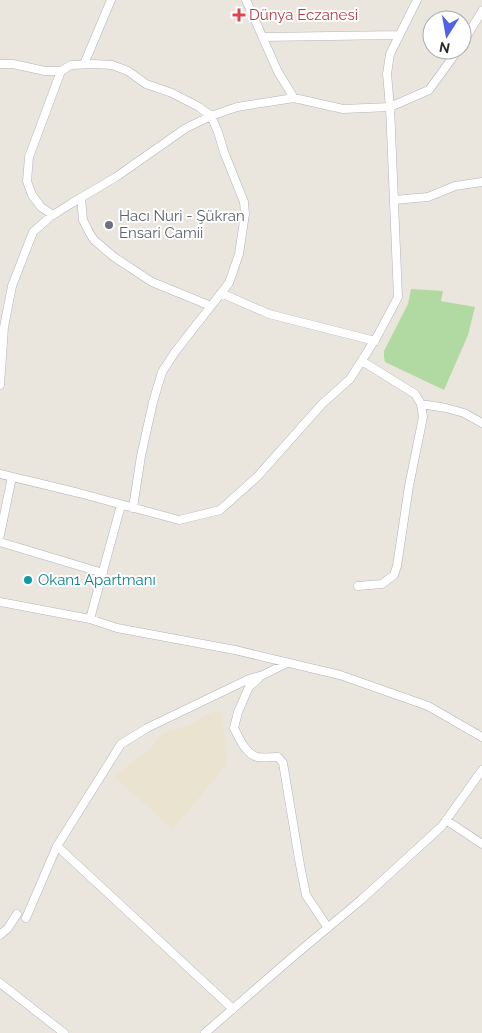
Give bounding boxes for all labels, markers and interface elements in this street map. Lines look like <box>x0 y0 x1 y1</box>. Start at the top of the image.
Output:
place label: Dünya Eczanesi <box>249 6 358 24</box>
marker: Dünya Eczanesi <box>233 9 245 21</box>
north arrow <box>422 10 472 60</box>
text: N <box>438 39 451 57</box>
place label: Hacı Nuri - Şükran Ensari Camii <box>119 207 245 242</box>
marker: Hacı Nuri - Şükran Ensari Camii <box>103 219 115 231</box>
place label: Okan1 Apartmanı <box>38 571 156 589</box>
marker: Okan1 Apartmanı <box>22 574 34 586</box>

